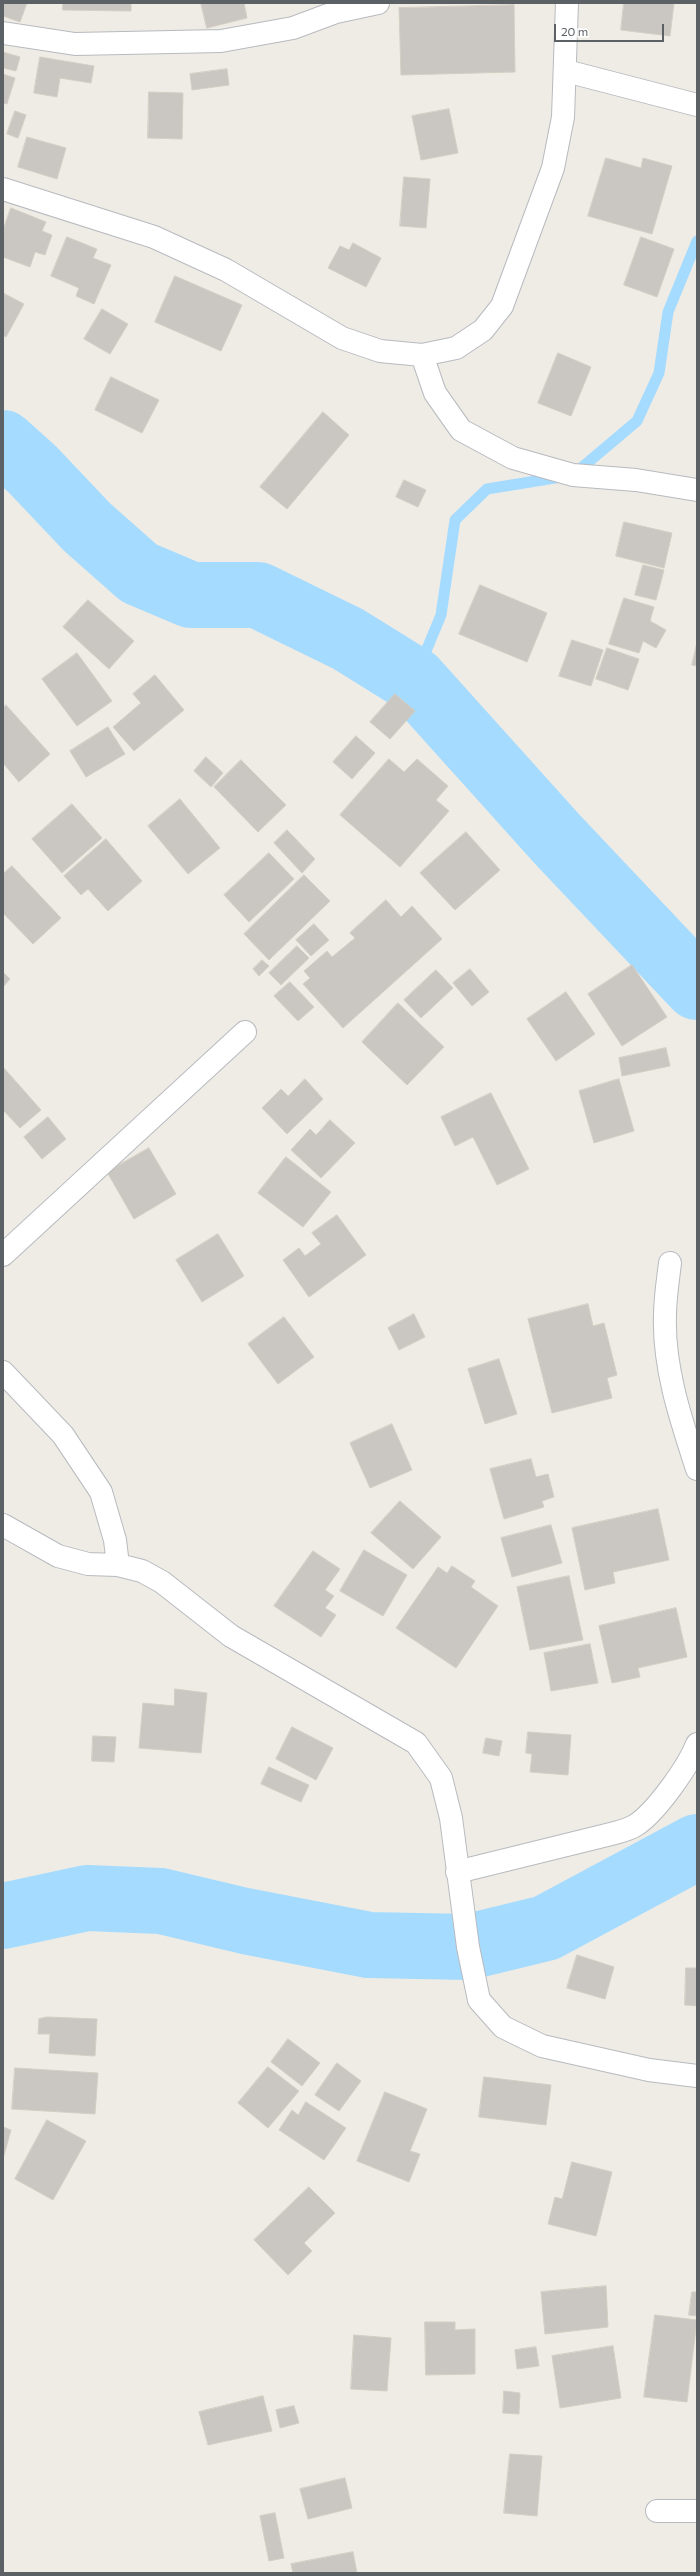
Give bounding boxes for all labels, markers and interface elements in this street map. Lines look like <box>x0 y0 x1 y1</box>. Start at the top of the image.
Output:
scale bar <box>556 16 666 42</box>
text: 20 m <box>561 24 588 38</box>

